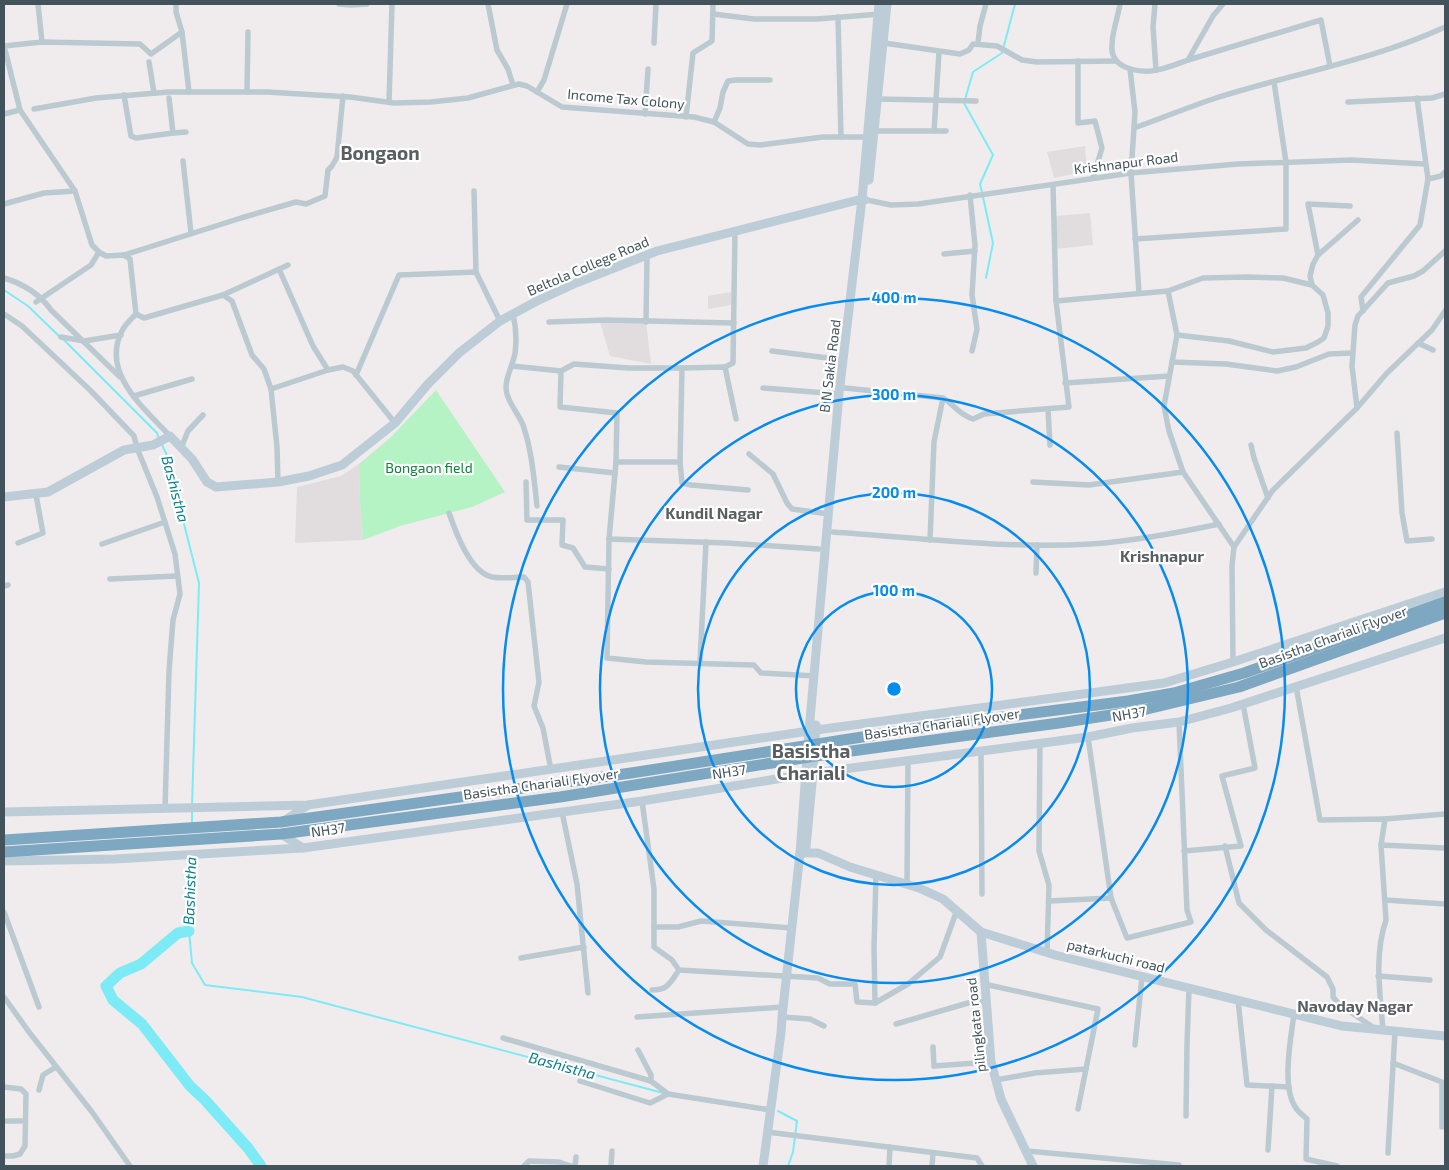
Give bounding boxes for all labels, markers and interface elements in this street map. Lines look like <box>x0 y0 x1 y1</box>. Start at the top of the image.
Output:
street label: Income Tax Colony <box>567 85 686 112</box>
district label: Bongaon <box>340 141 420 164</box>
street label: Krishnapur Road <box>1073 148 1179 177</box>
street label: Beltola College Road <box>524 232 651 299</box>
text: 400 m <box>872 288 916 306</box>
street label: B N Sakia Road <box>815 318 844 414</box>
text: 300 m <box>872 385 916 403</box>
water label: Bashistha <box>158 453 194 524</box>
park label: Bongaon field <box>385 459 473 476</box>
text: 200 m <box>872 483 916 501</box>
district label: Kundil Nagar <box>665 503 763 522</box>
district label: Krishnapur <box>1120 546 1204 565</box>
text: 100 m <box>873 581 915 599</box>
street label: Basistha Chariali Flyover <box>1256 602 1410 671</box>
centre of rings <box>885 680 903 698</box>
street label: NH37 <box>1111 702 1147 725</box>
street label: Basistha Chariali Flyover <box>863 704 1021 743</box>
district label: Basistha Chariali <box>772 739 850 784</box>
street label: NH37 <box>711 760 747 783</box>
street label: Basistha Chariali Flyover <box>462 764 620 803</box>
street label: NH37 <box>310 819 346 840</box>
water label: Bashistha <box>179 857 199 925</box>
street label: patarkuchi road <box>1065 935 1167 976</box>
street label: pilingkata road <box>962 977 989 1073</box>
district label: Navoday Nagar <box>1297 996 1413 1016</box>
water label: Bashistha <box>527 1047 598 1083</box>

